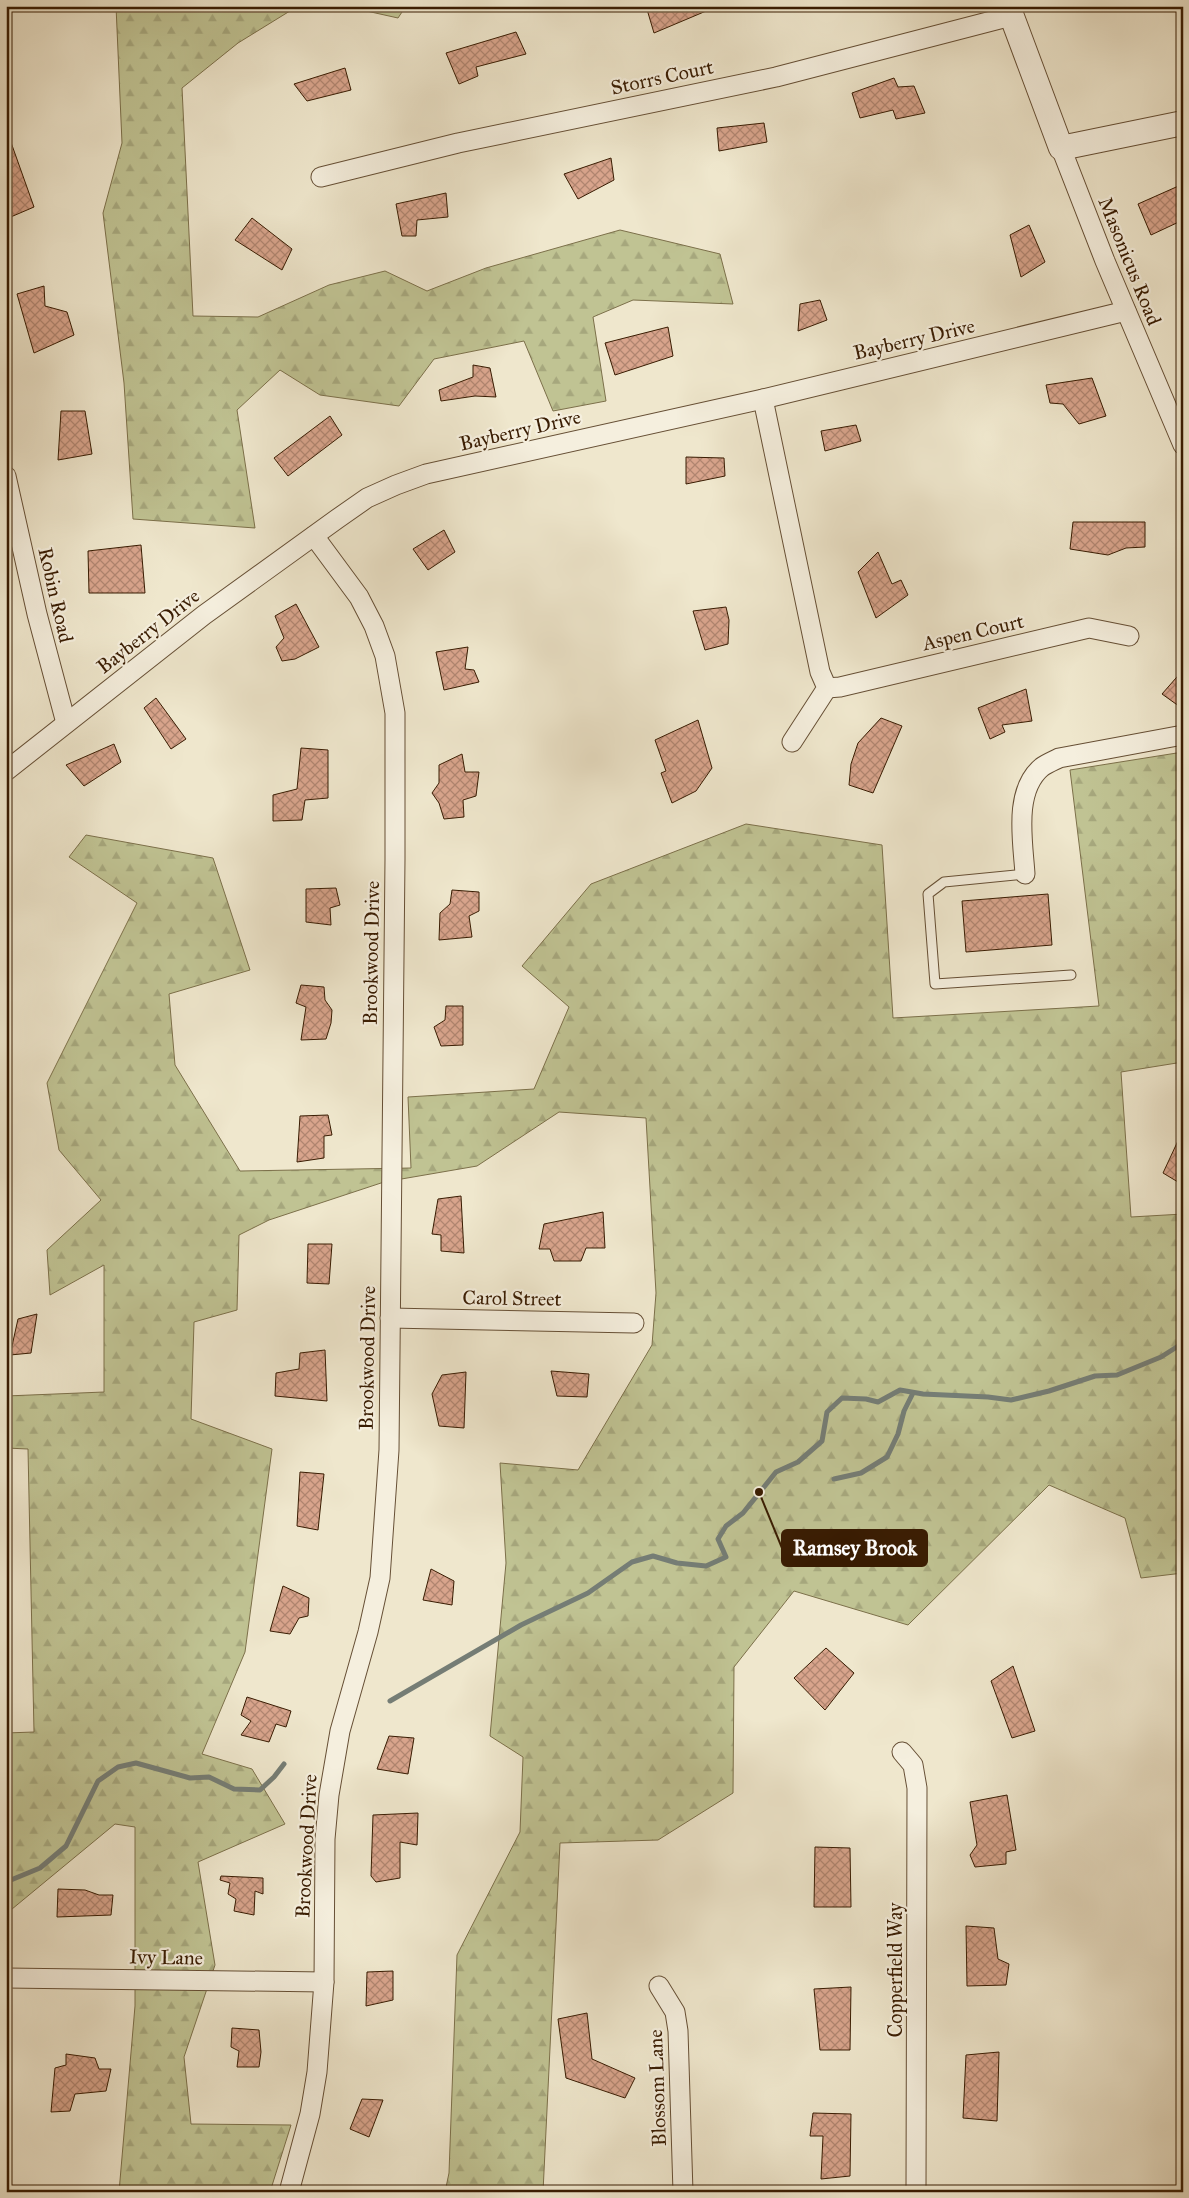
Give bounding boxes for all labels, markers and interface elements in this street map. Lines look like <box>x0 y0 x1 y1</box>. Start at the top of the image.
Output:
street label: Storrs Court <box>608 54 716 100</box>
street label: Masonicus Road <box>1093 193 1167 329</box>
street label: Bayberry Drive <box>851 313 977 365</box>
street label: Bayberry Drive <box>457 404 583 456</box>
street label: Robin Road <box>33 545 79 645</box>
street label: Bayberry Drive <box>92 583 204 679</box>
street label: Aspen Court <box>919 609 1026 656</box>
street label: Brookwood Drive <box>358 881 384 1025</box>
street label: Carol Street <box>462 1285 562 1311</box>
street label: Brookwood Drive <box>354 1286 380 1430</box>
callout: Ramsey Brook <box>782 1530 927 1566</box>
text: Ramsey Brook <box>793 1535 919 1561</box>
street label: Brookwood Drive <box>290 1773 322 1919</box>
street label: Copperfield Way <box>883 1902 907 2037</box>
street label: Ivy Lane <box>129 1944 203 1970</box>
street label: Blossom Lane <box>643 2029 671 2147</box>

